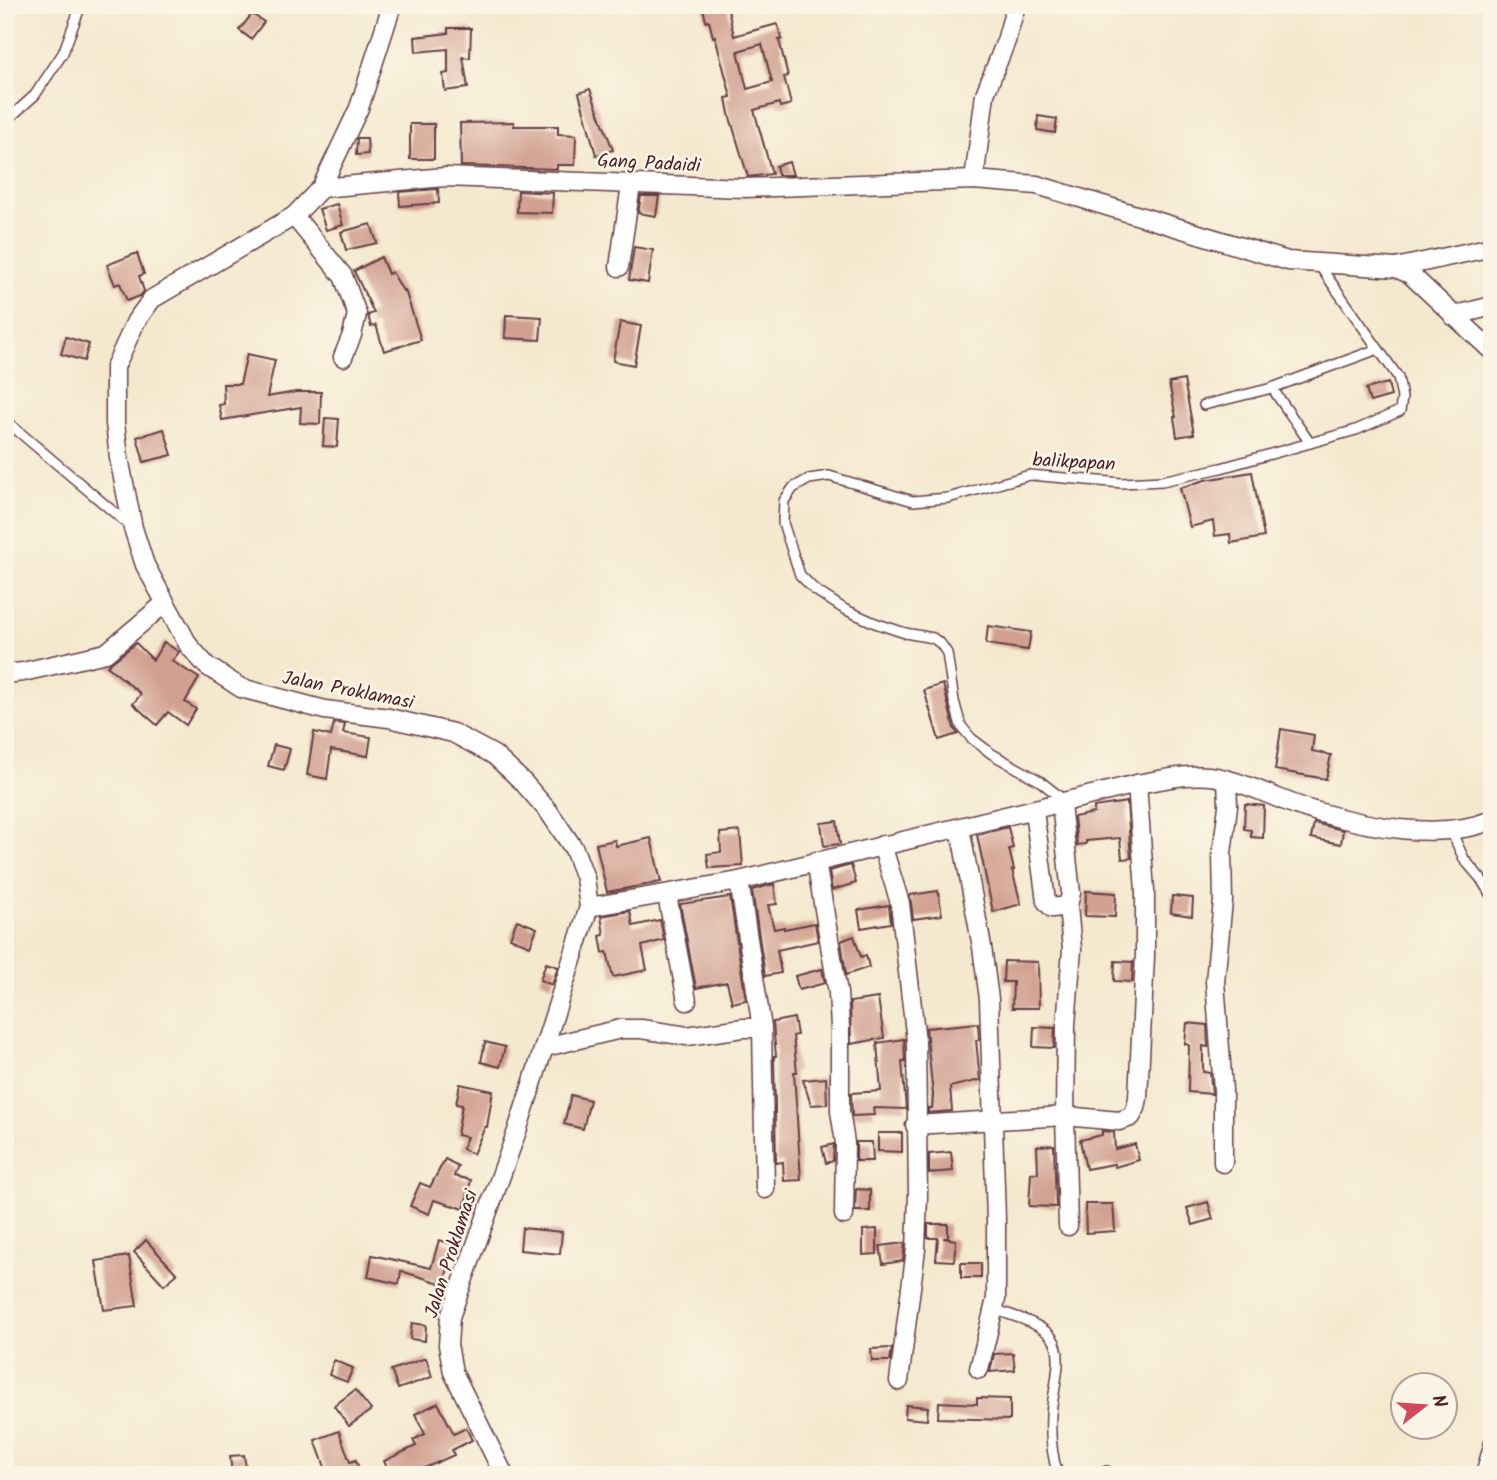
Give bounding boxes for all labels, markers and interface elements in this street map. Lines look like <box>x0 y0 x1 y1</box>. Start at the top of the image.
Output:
street label: Gang Padaidi <box>597 146 703 182</box>
street label: balikpapan <box>1032 446 1116 480</box>
street label: Jalan Proklamasi <box>280 664 418 719</box>
street label: Jalan Proklamasi <box>417 1185 487 1322</box>
north arrow <box>1388 1372 1458 1442</box>
text: N <box>1422 1391 1454 1412</box>

